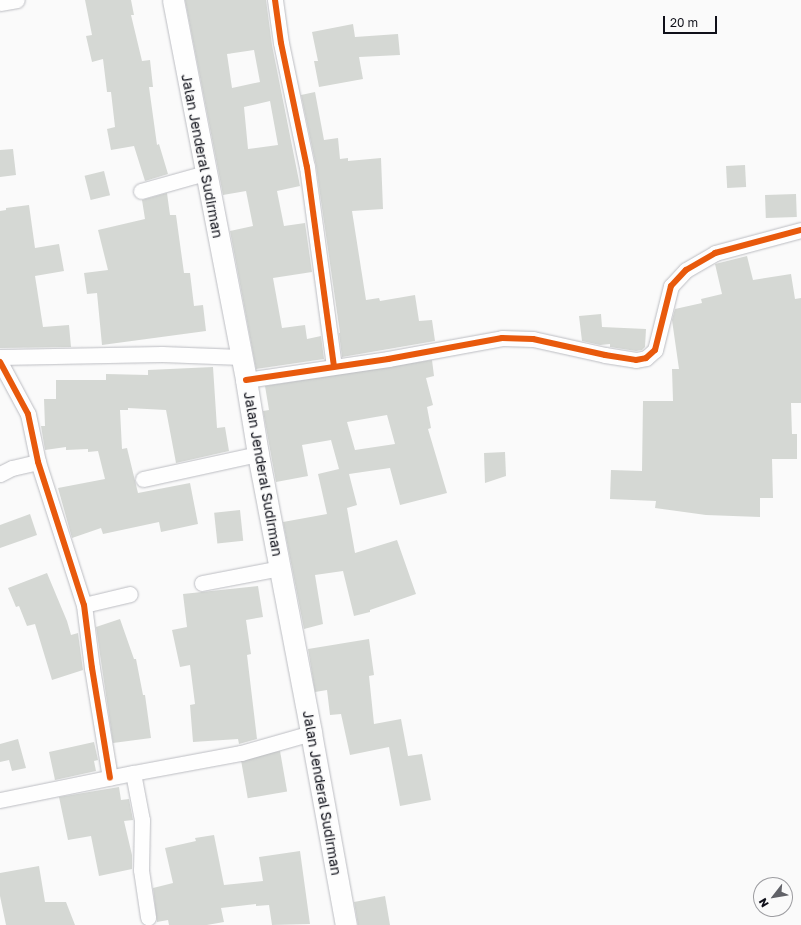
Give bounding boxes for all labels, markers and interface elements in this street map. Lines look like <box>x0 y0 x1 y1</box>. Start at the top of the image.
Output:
scale bar <box>665 8 719 34</box>
text: 20 m <box>670 15 698 30</box>
street label: Jalan Jenderal Sudirman <box>178 73 226 239</box>
street label: Jalan Jenderal Sudirman <box>240 390 286 558</box>
street label: Jalan Jenderal Sudirman <box>299 709 345 877</box>
north arrow <box>753 877 793 917</box>
text: N <box>755 896 771 910</box>

